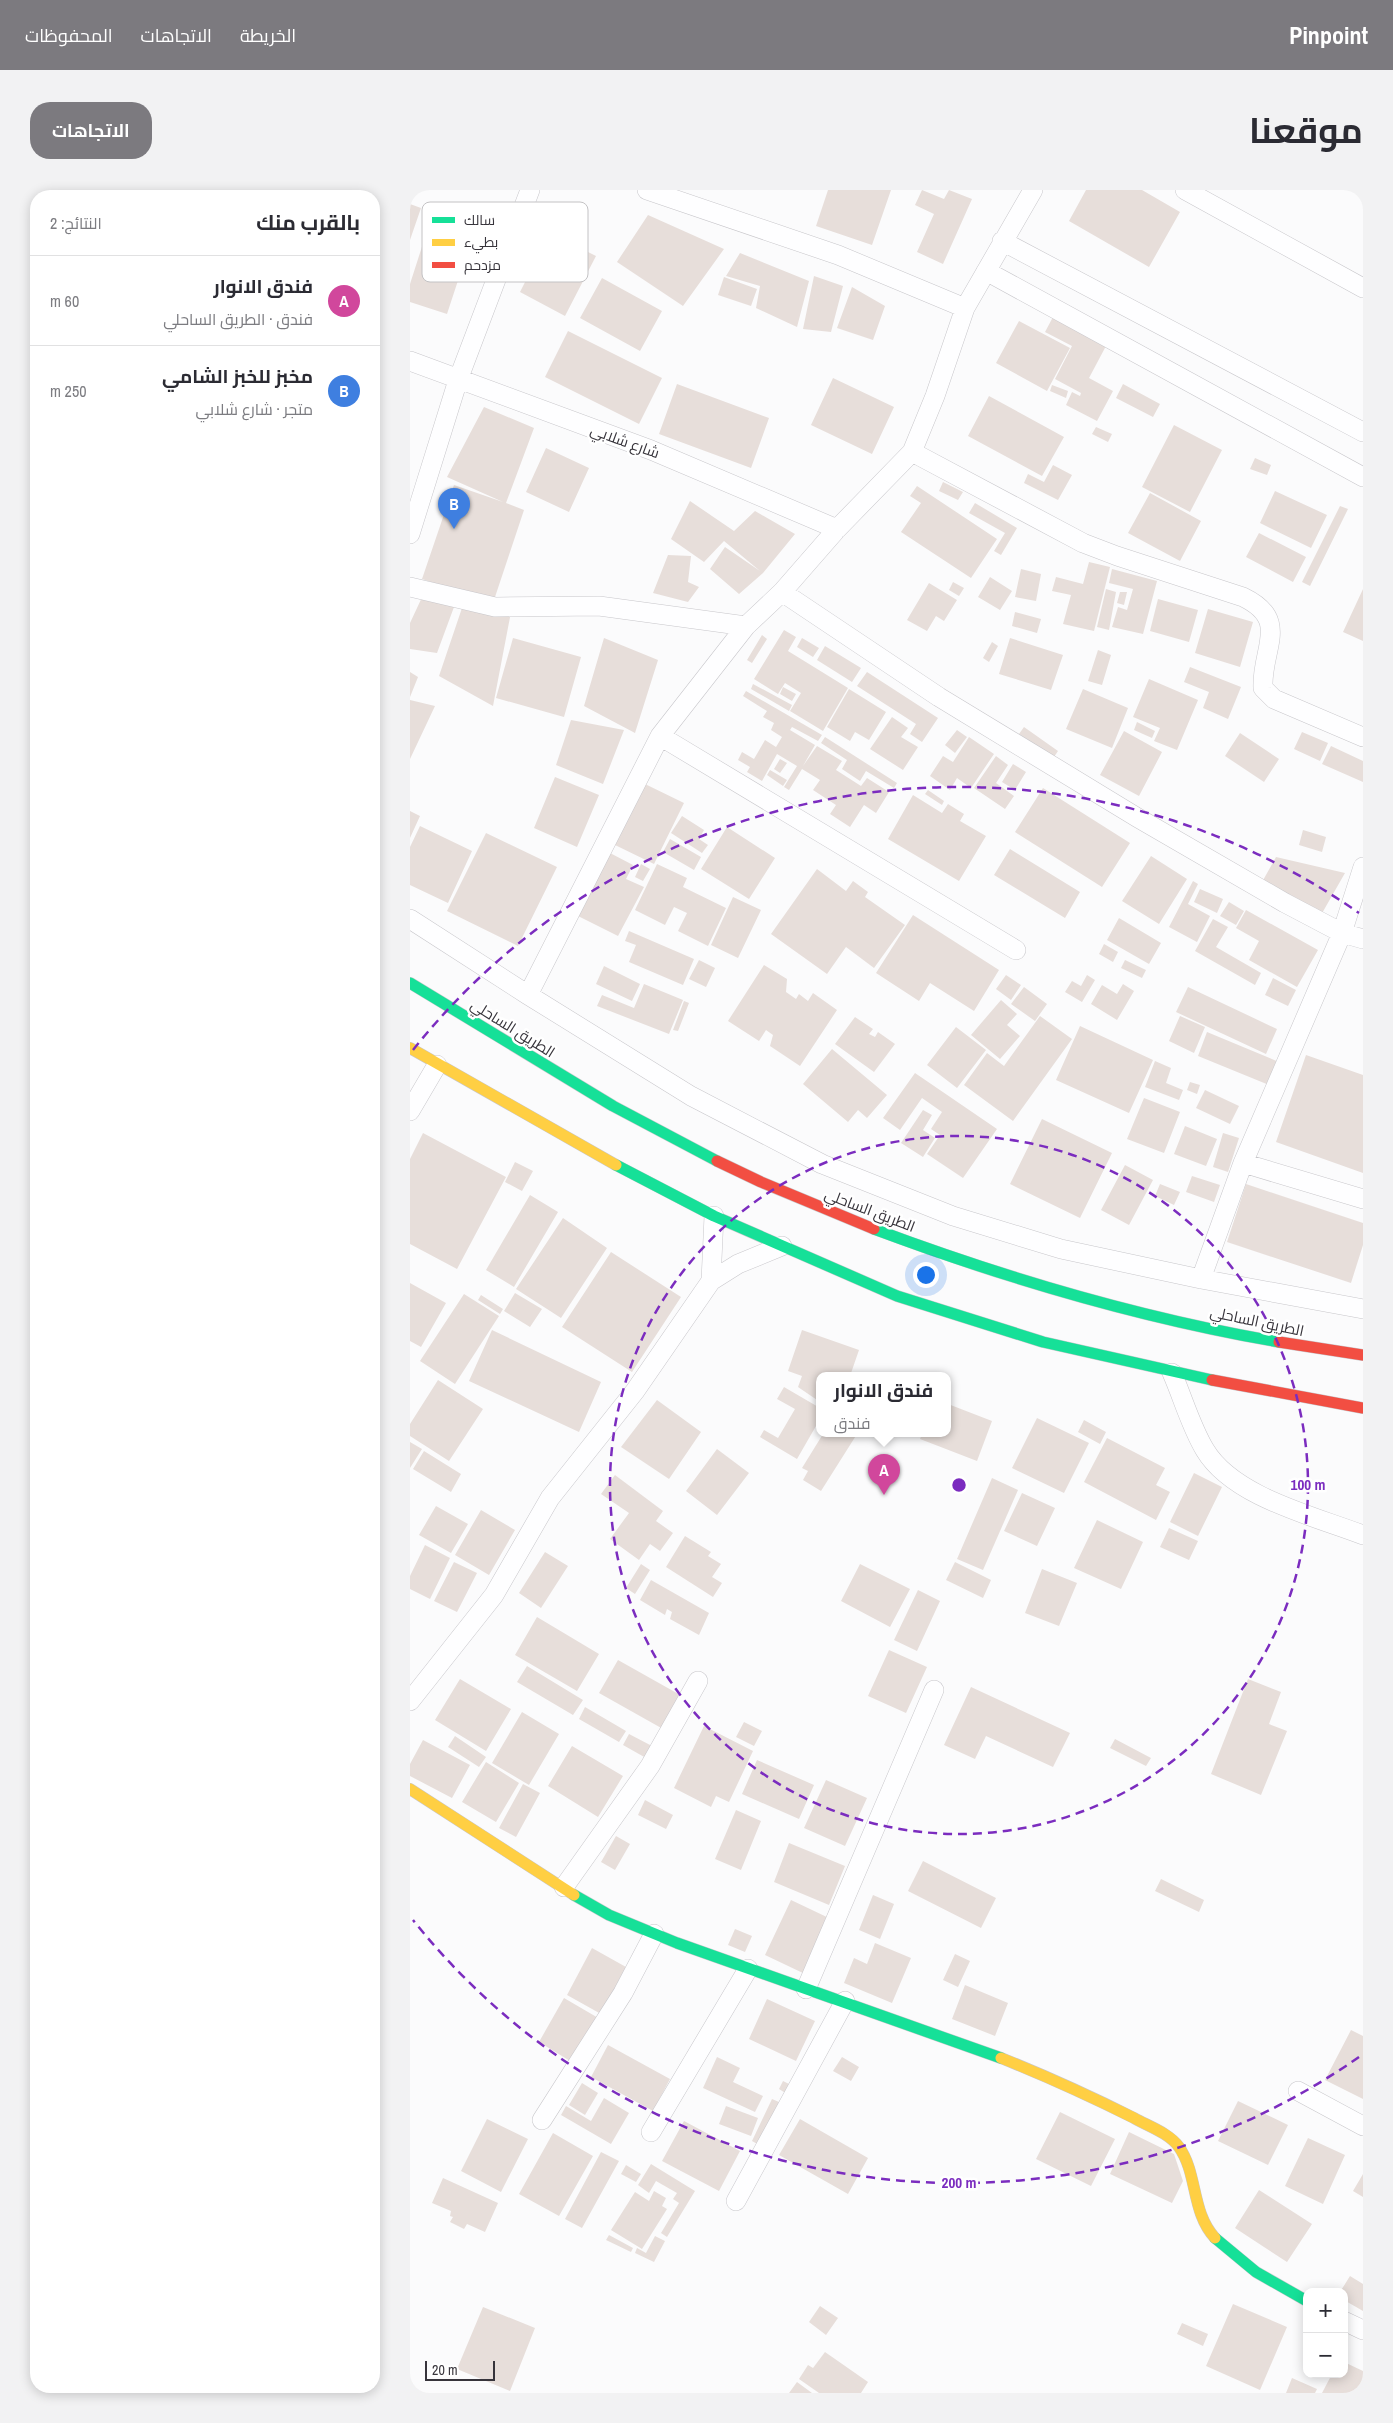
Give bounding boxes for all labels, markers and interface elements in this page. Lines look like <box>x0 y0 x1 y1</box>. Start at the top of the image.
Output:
text: Pinpoint <box>1289 19 1368 51</box>
text: المحفوظات <box>25 23 113 48</box>
text: الاتجاهات <box>141 23 212 48</box>
text: الخريطة <box>240 23 296 48</box>
button: الاتجاهات <box>30 102 152 159</box>
text: موقعنا <box>1249 107 1363 154</box>
legend <box>422 202 588 282</box>
text: بالقرب منك <box>256 208 360 237</box>
text: سالك <box>464 211 495 229</box>
text: النتائج: 2 <box>50 212 102 234</box>
text: بطيء <box>464 233 498 254</box>
text: مزدحم <box>464 256 501 275</box>
text: فندق الانوار <box>214 273 313 299</box>
text: 60 m <box>50 290 79 312</box>
text: A <box>339 290 349 312</box>
text: فندق · الطريق الساحلي <box>163 308 313 330</box>
text: مخبز للخبز الشامي <box>162 363 313 389</box>
text: 250 m <box>50 380 86 402</box>
text: B <box>339 380 349 402</box>
text: متجر · شارع شلابي <box>196 398 313 420</box>
street label: شارع شلابي <box>587 419 663 465</box>
pin: B <box>438 488 470 529</box>
street label: الطريق الساحلي <box>466 994 559 1064</box>
street label: الطريق الساحلي <box>821 1183 918 1239</box>
your location <box>913 1262 939 1288</box>
street label: الطريق الساحلي <box>1208 1301 1306 1343</box>
popup <box>816 1372 951 1437</box>
text: فندق الانوار <box>834 1377 933 1403</box>
text: فندق <box>834 1412 871 1434</box>
pin: A <box>868 1454 900 1495</box>
text: 100 m <box>1291 1474 1325 1495</box>
centre of rings <box>950 1476 968 1494</box>
text: 200 m <box>942 2172 976 2193</box>
map controls <box>1303 2288 1348 2378</box>
button: + <box>1303 2288 1348 2333</box>
button: − <box>1303 2333 1348 2378</box>
scale bar <box>425 2358 495 2381</box>
text: 20 m <box>432 2361 458 2379</box>

